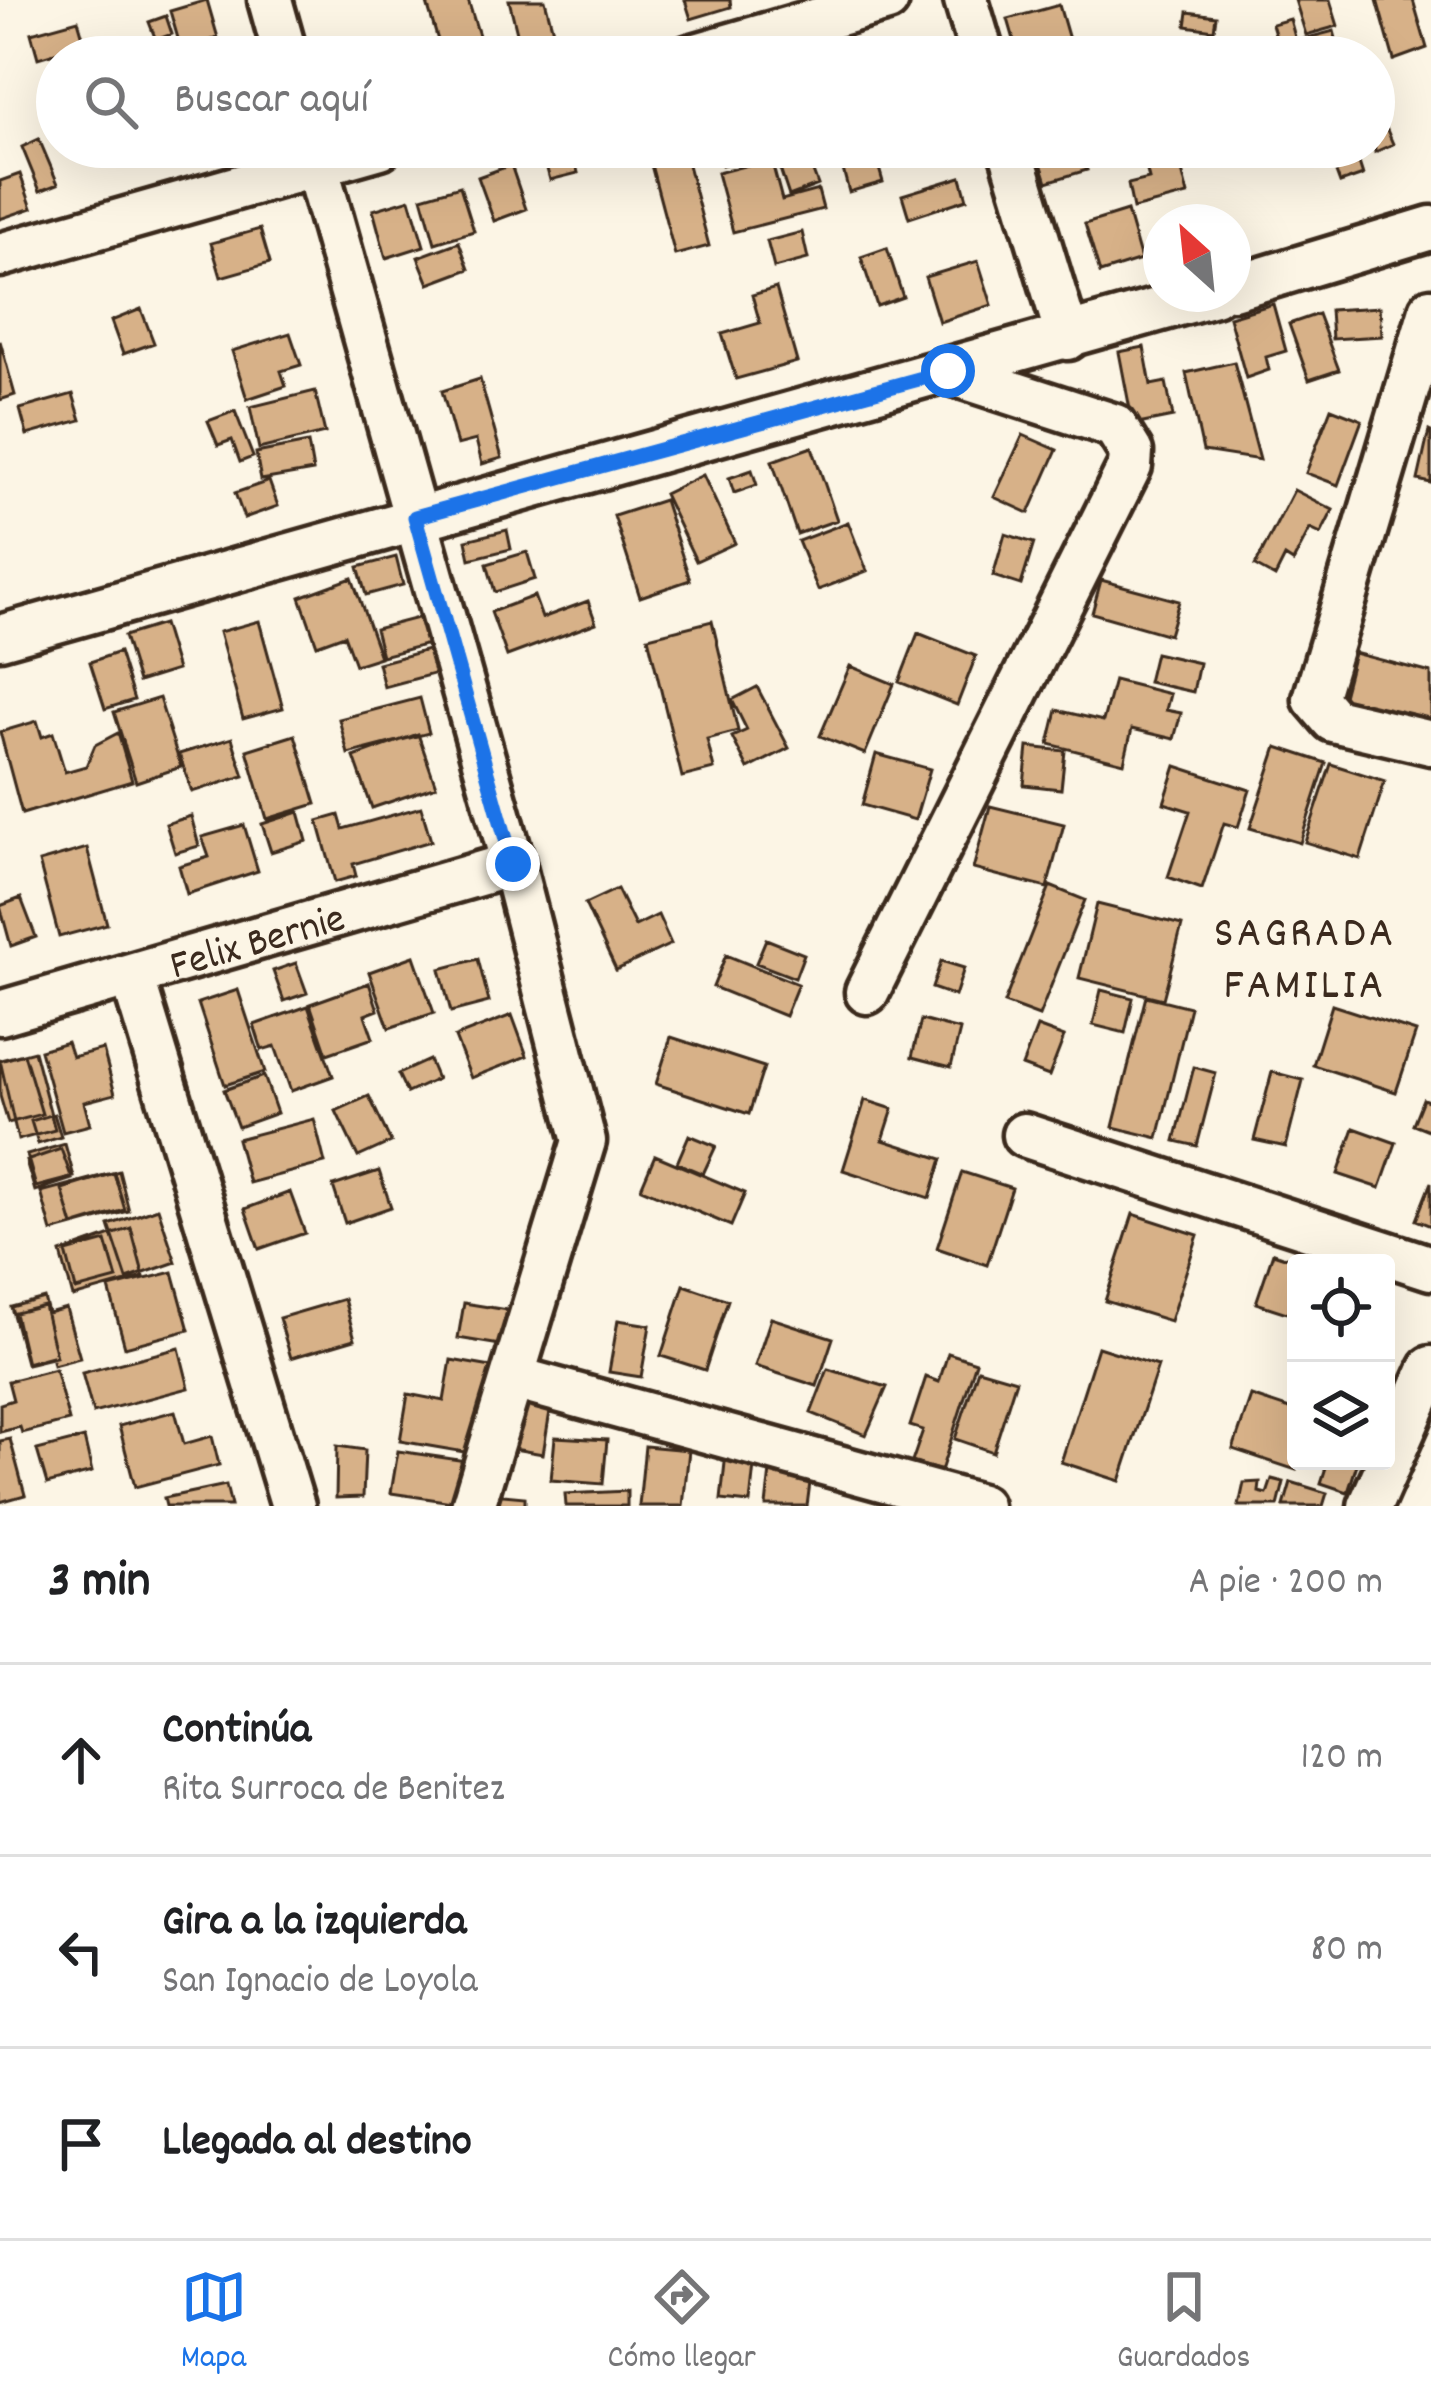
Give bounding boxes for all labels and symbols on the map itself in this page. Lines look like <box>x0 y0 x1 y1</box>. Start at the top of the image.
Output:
north arrow <box>1143 204 1251 312</box>
route start <box>921 344 975 398</box>
route end <box>486 837 540 891</box>
street label: Felix Bernie <box>164 891 353 999</box>
district label: SAGRADA FAMILIA <box>1214 904 1396 1020</box>

